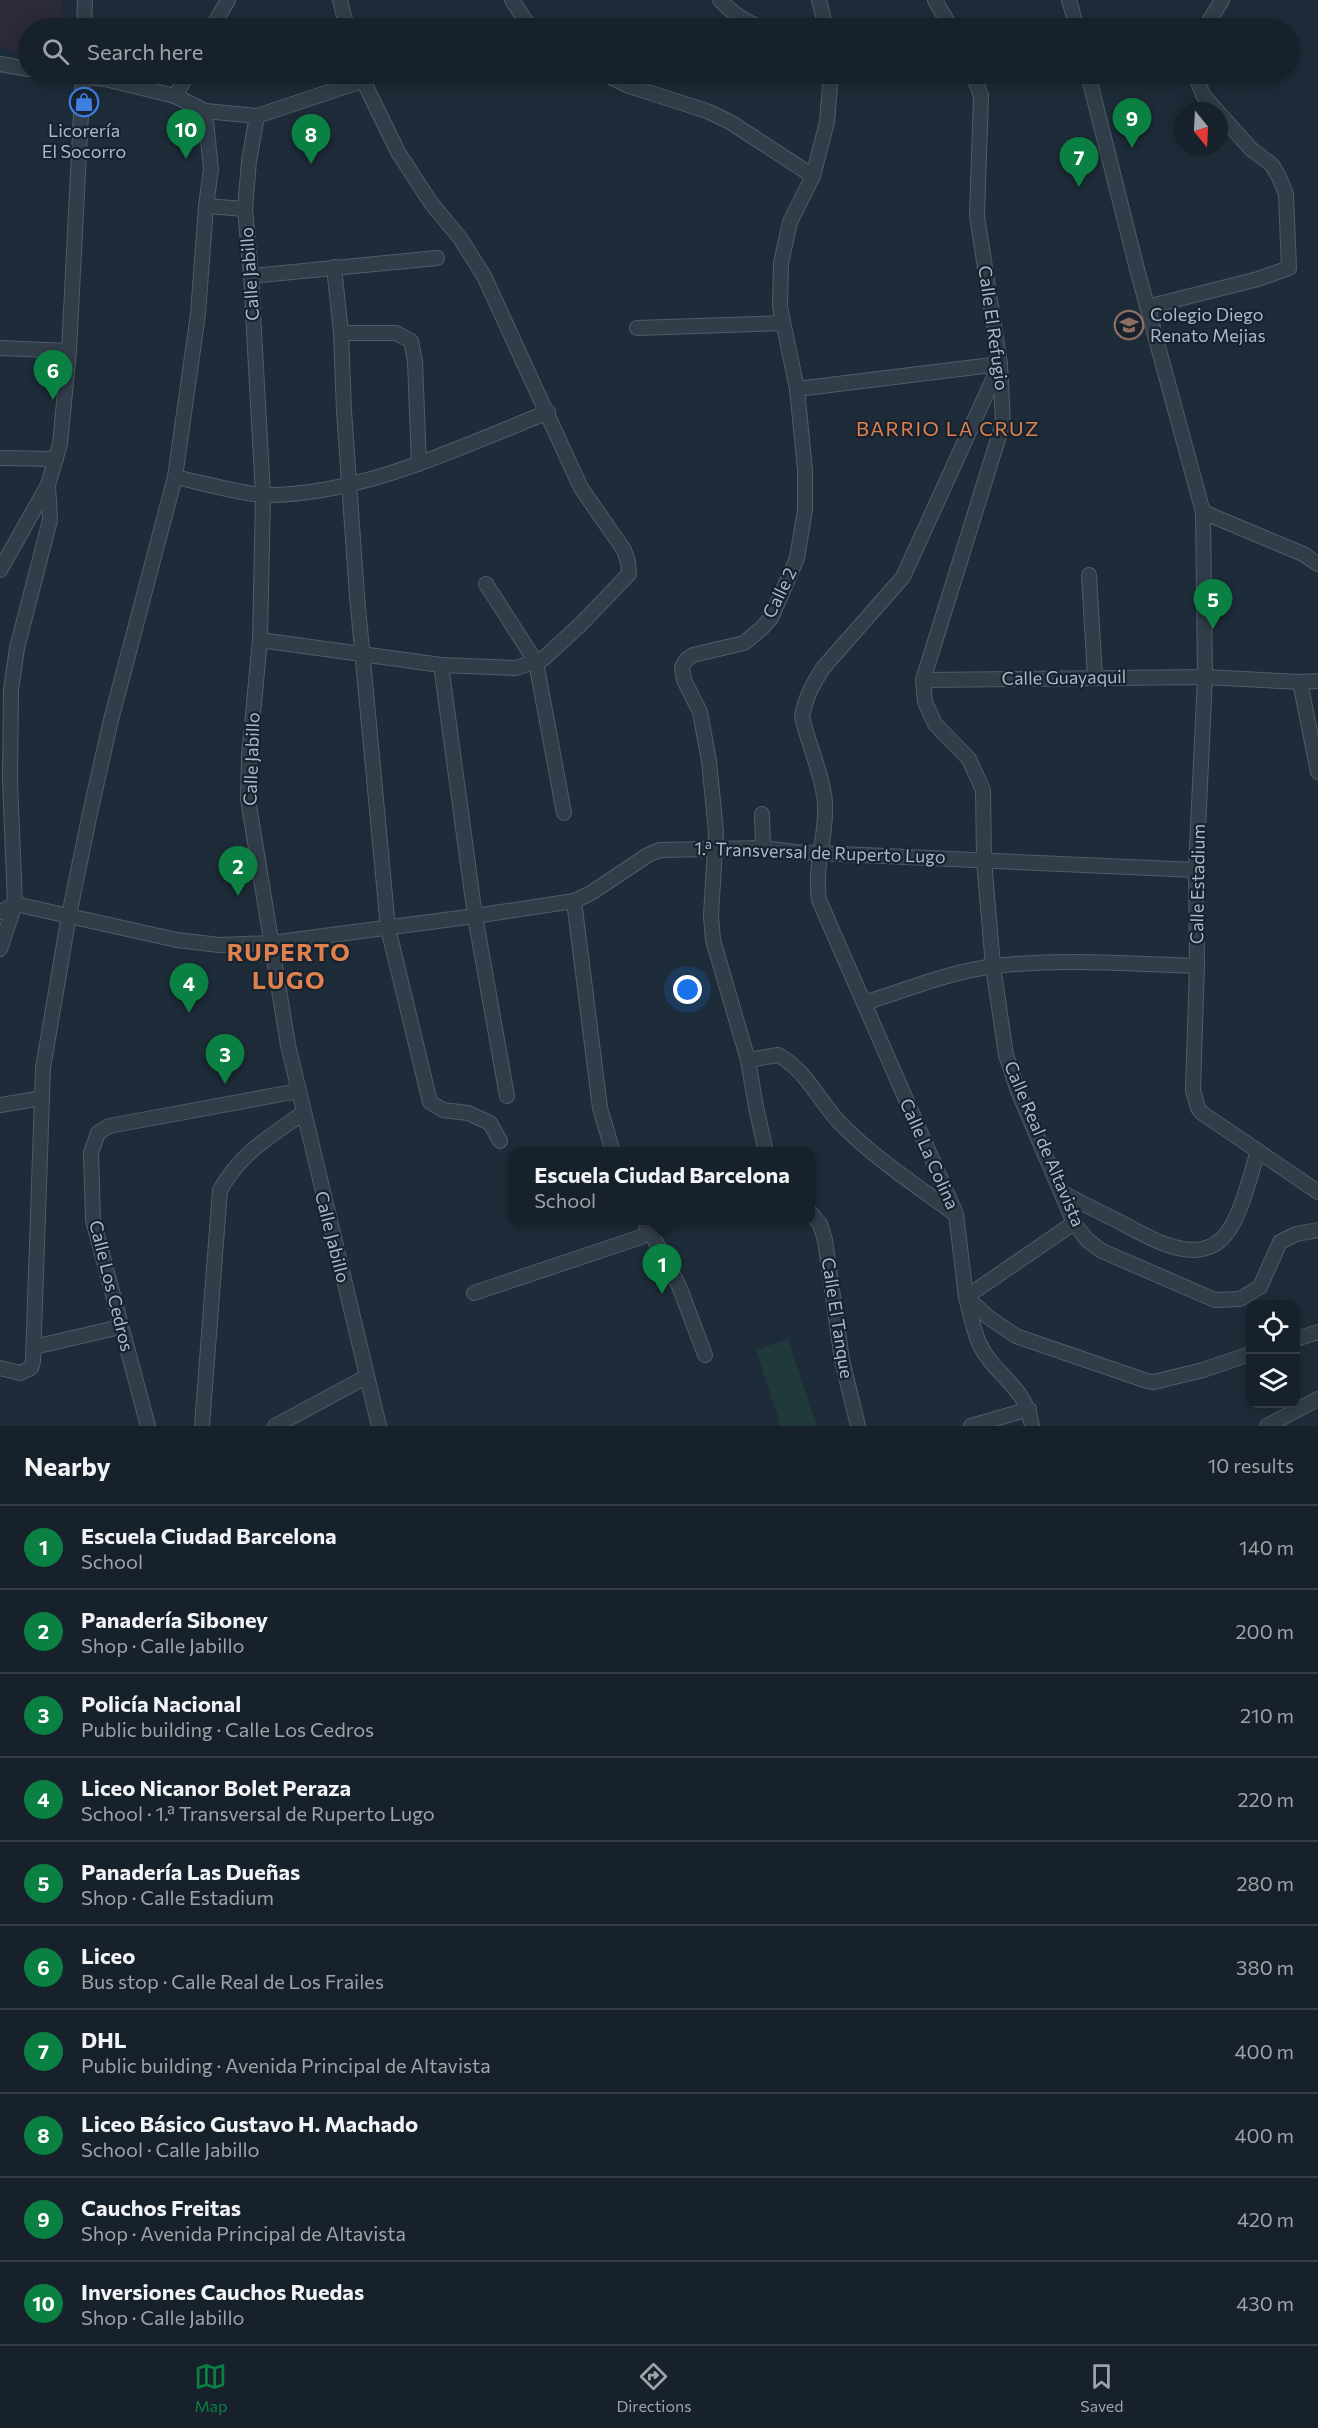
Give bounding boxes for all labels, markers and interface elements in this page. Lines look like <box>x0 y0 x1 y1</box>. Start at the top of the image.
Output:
search box <box>18 18 1300 84</box>
icon: search <box>39 35 72 68</box>
text: Search here <box>87 38 203 65</box>
shop icon: Licorería El Socorro <box>68 86 100 118</box>
pin: 9 <box>1112 98 1152 148</box>
north arrow <box>1174 102 1228 156</box>
pin: 10 <box>166 110 206 159</box>
pin: 8 <box>292 114 330 164</box>
place label: Licorería El Socorro <box>42 119 126 162</box>
pin: 7 <box>1060 138 1098 187</box>
street label: Calle Jabillo <box>235 227 263 322</box>
street label: Calle El Refugio <box>974 264 1014 392</box>
place label: Colegio Diego Renato Mejias <box>1150 303 1266 346</box>
school or university icon: Colegio Diego Renato Mejias <box>1113 309 1145 341</box>
pin: 6 <box>34 350 72 400</box>
district label: BARRIO LA CRUZ <box>856 416 1040 440</box>
street label: Calle 2 <box>757 564 801 622</box>
pin: 5 <box>1194 580 1232 629</box>
street label: Calle Guayaquil <box>1001 665 1126 689</box>
street label: Calle Jabillo <box>238 712 264 806</box>
street label: Calle Estadium <box>1185 824 1209 944</box>
street label: 1.ª Transversal de Ruperto Lugo <box>694 837 946 867</box>
pin: 2 <box>218 846 258 896</box>
district label: RUPERTO LUGO <box>227 937 351 994</box>
pin: 4 <box>170 964 208 1013</box>
your location <box>673 975 702 1004</box>
pin: 3 <box>206 1034 244 1084</box>
street label: Calle Real de Altavista <box>1000 1057 1090 1230</box>
street label: Calle La Colina <box>896 1095 964 1212</box>
popup <box>509 1147 815 1225</box>
text: Escuela Ciudad Barcelona <box>534 1161 790 1188</box>
text: School <box>534 1188 596 1212</box>
street label: Calle Jabillo <box>311 1189 355 1285</box>
street label: Calle Los Cedros <box>85 1218 139 1354</box>
pin: 1 <box>642 1244 682 1294</box>
street label: Calle El Tanque <box>818 1256 858 1380</box>
map controls <box>1246 1300 1300 1408</box>
button: locate <box>1246 1300 1300 1354</box>
button: layers <box>1246 1354 1300 1408</box>
text: Nearby <box>24 1450 111 1481</box>
text: 10 results <box>1208 1453 1294 1477</box>
text: Escuela Ciudad Barcelona <box>81 1522 337 1549</box>
text: 1 <box>39 1535 48 1559</box>
text: 140 m <box>1239 1535 1294 1559</box>
text: School <box>81 1549 143 1573</box>
text: Panadería Siboney <box>81 1606 268 1633</box>
text: 2 <box>38 1619 49 1643</box>
text: 200 m <box>1236 1619 1294 1643</box>
text: Shop · Calle Jabillo <box>81 1633 244 1657</box>
text: Policía Nacional <box>81 1690 241 1717</box>
text: 3 <box>38 1703 49 1727</box>
text: 210 m <box>1240 1703 1294 1727</box>
text: Public building · Calle Los Cedros <box>81 1717 374 1741</box>
text: Liceo Nicanor Bolet Peraza <box>81 1774 351 1801</box>
text: 4 <box>37 1787 50 1811</box>
text: 220 m <box>1238 1787 1294 1811</box>
text: School · 1.ª Transversal de Ruperto Lugo <box>81 1801 435 1825</box>
text: Panadería Las Dueñas <box>81 1858 300 1885</box>
text: 5 <box>38 1871 49 1895</box>
text: 280 m <box>1236 1871 1294 1895</box>
text: Shop · Calle Estadium <box>81 1885 274 1909</box>
text: Liceo <box>81 1942 135 1969</box>
text: 6 <box>37 1955 50 1979</box>
text: 380 m <box>1236 1955 1294 1979</box>
text: Bus stop · Calle Real de Los Frailes <box>81 1969 384 1993</box>
text: DHL <box>81 2026 126 2053</box>
text: 7 <box>38 2039 49 2063</box>
text: 400 m <box>1235 2039 1294 2063</box>
text: Public building · Avenida Principal de Altavista <box>81 2053 491 2077</box>
text: Liceo Básico Gustavo H. Machado <box>81 2110 418 2137</box>
text: 8 <box>37 2123 50 2147</box>
text: 400 m <box>1235 2123 1294 2147</box>
text: School · Calle Jabillo <box>81 2137 260 2161</box>
text: Cauchos Freitas <box>81 2194 241 2221</box>
text: 9 <box>37 2207 50 2231</box>
text: 420 m <box>1237 2207 1294 2231</box>
text: Shop · Avenida Principal de Altavista <box>81 2221 406 2245</box>
text: Inversiones Cauchos Ruedas <box>81 2278 364 2305</box>
text: 10 <box>32 2291 55 2315</box>
text: 430 m <box>1236 2291 1294 2315</box>
text: Shop · Calle Jabillo <box>81 2305 244 2329</box>
tab: Map <box>194 2360 227 2415</box>
tab: Directions <box>616 2360 691 2415</box>
tab: Saved <box>1080 2360 1124 2415</box>

